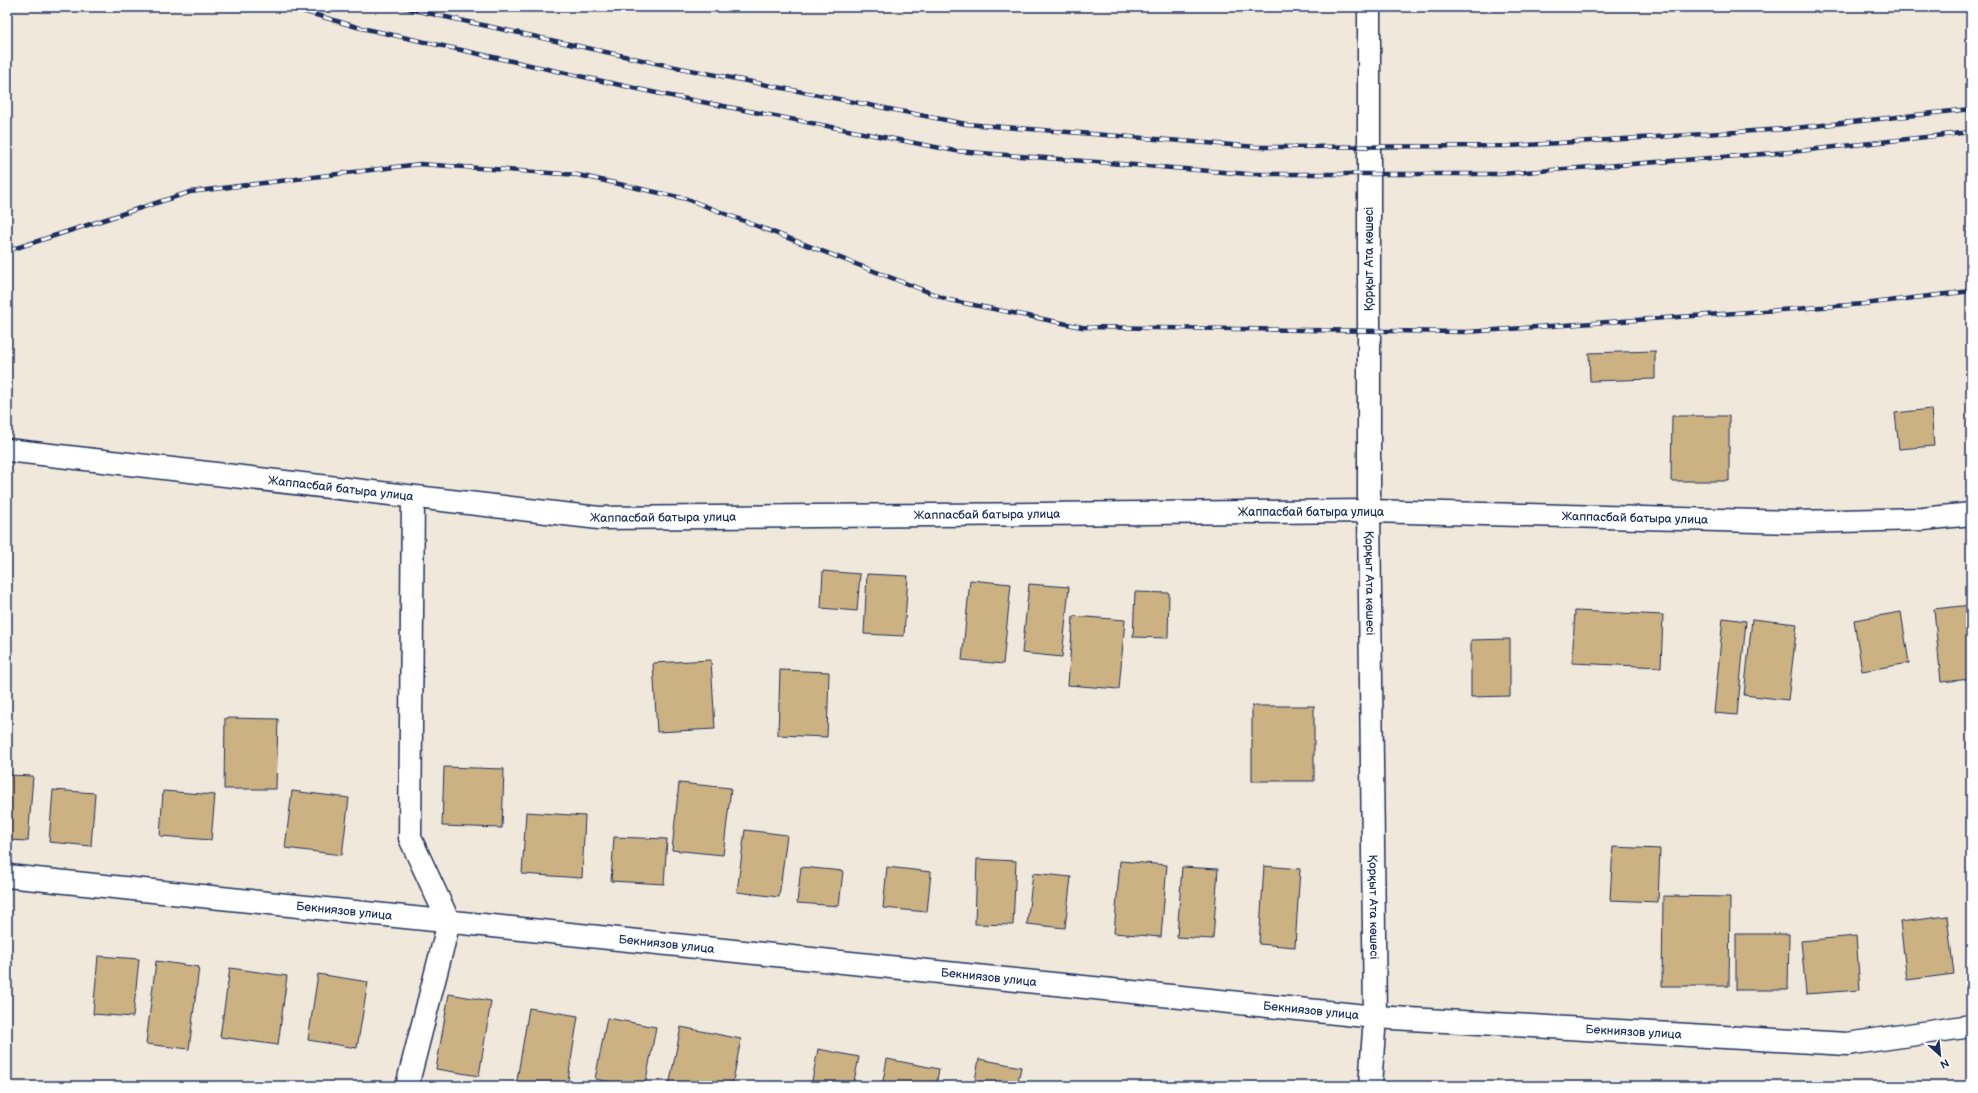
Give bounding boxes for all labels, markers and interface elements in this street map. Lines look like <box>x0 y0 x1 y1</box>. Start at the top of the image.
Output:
street label: Қорқыт Ата көшесі <box>1362 207 1377 311</box>
street label: Жаппасбай батыра улица <box>267 473 414 504</box>
street label: Жаппасбай батыра улица <box>1238 505 1384 520</box>
street label: Жаппасбай батыра улица <box>914 506 1060 523</box>
street label: Жаппасбай батыра улица <box>1561 508 1708 527</box>
street label: Жаппасбай батыра улица <box>589 509 736 526</box>
street label: Қорқыт Ата көшесі <box>1362 531 1378 636</box>
street label: Қорқыт Ата көшесі <box>1366 854 1382 960</box>
street label: Бекниязов улица <box>295 898 393 923</box>
street label: Бекниязов улица <box>618 932 715 956</box>
street label: Бекниязов улица <box>940 965 1038 990</box>
street label: Бекниязов улица <box>1262 998 1360 1023</box>
street label: Бекниязов улица <box>1585 1022 1682 1042</box>
north arrow <box>1920 1035 1960 1075</box>
text: N <box>1938 1056 1951 1071</box>

